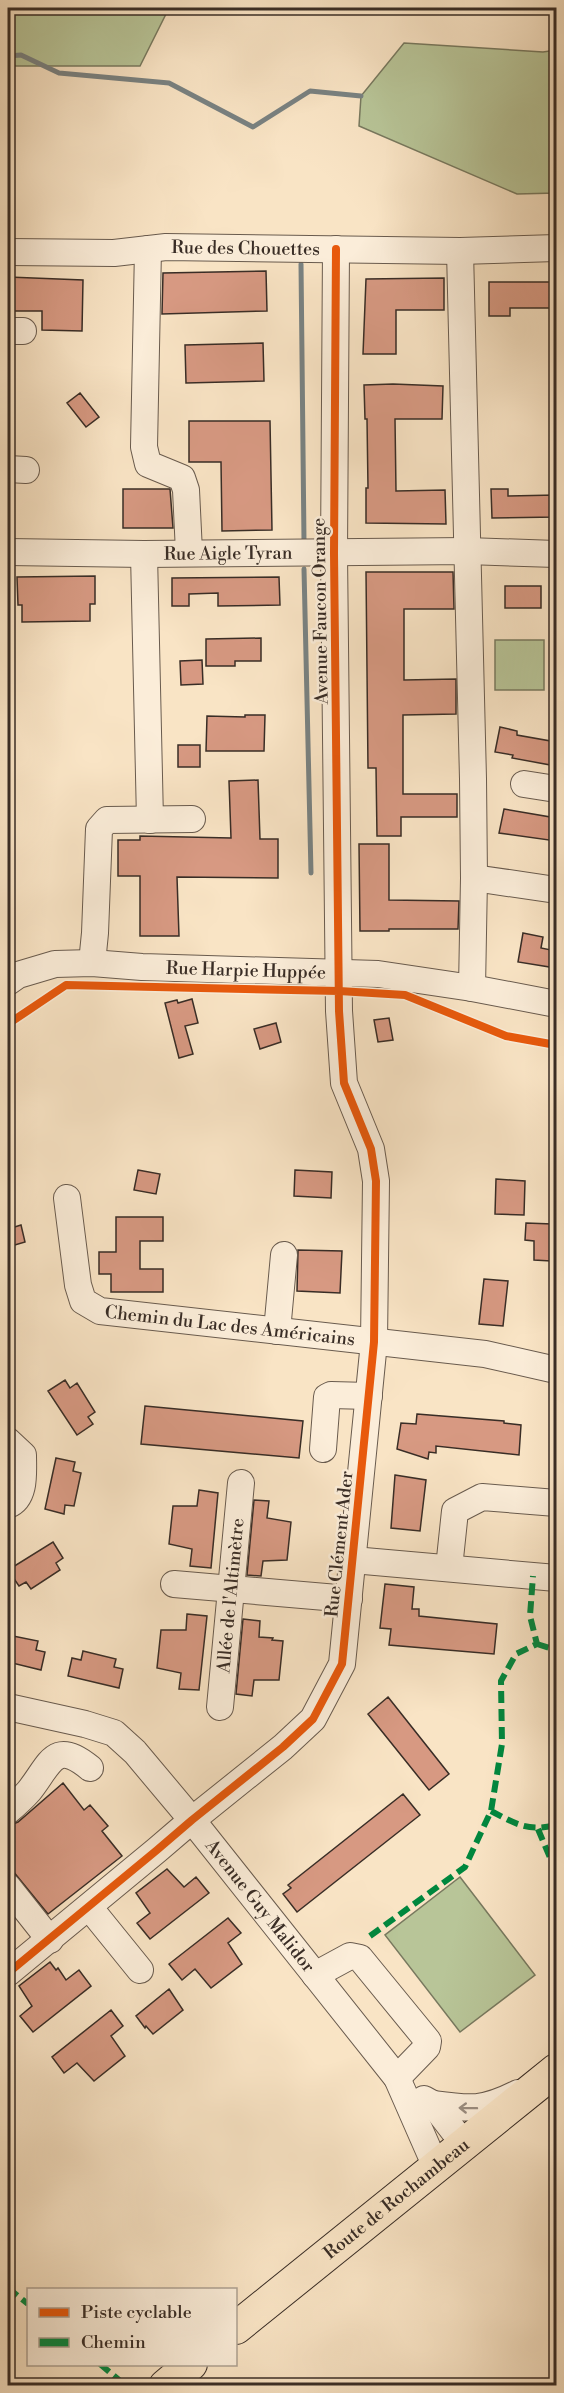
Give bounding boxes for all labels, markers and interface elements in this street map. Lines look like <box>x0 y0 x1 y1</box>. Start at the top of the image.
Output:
street label: Rue des Chouettes <box>171 236 320 261</box>
street label: Avenue Faucon Orange <box>307 518 334 705</box>
street label: Rue Aigle Tyran <box>164 542 293 566</box>
street label: Rue Harpie Huppée <box>166 957 326 984</box>
street label: Chemin du Lac des Américains <box>104 1301 356 1351</box>
street label: Rue Clément Ader <box>320 1469 359 1618</box>
street label: Allée de l'Altimètre <box>212 1517 250 1675</box>
street label: Avenue Guy Malidor <box>199 1834 320 1978</box>
one-way arrow <box>458 2102 478 2114</box>
street label: Route de Rochambeau <box>319 2133 475 2265</box>
legend <box>27 2288 237 2366</box>
text: Piste cyclable <box>81 2301 192 2324</box>
text: Chemin <box>81 2331 146 2354</box>

